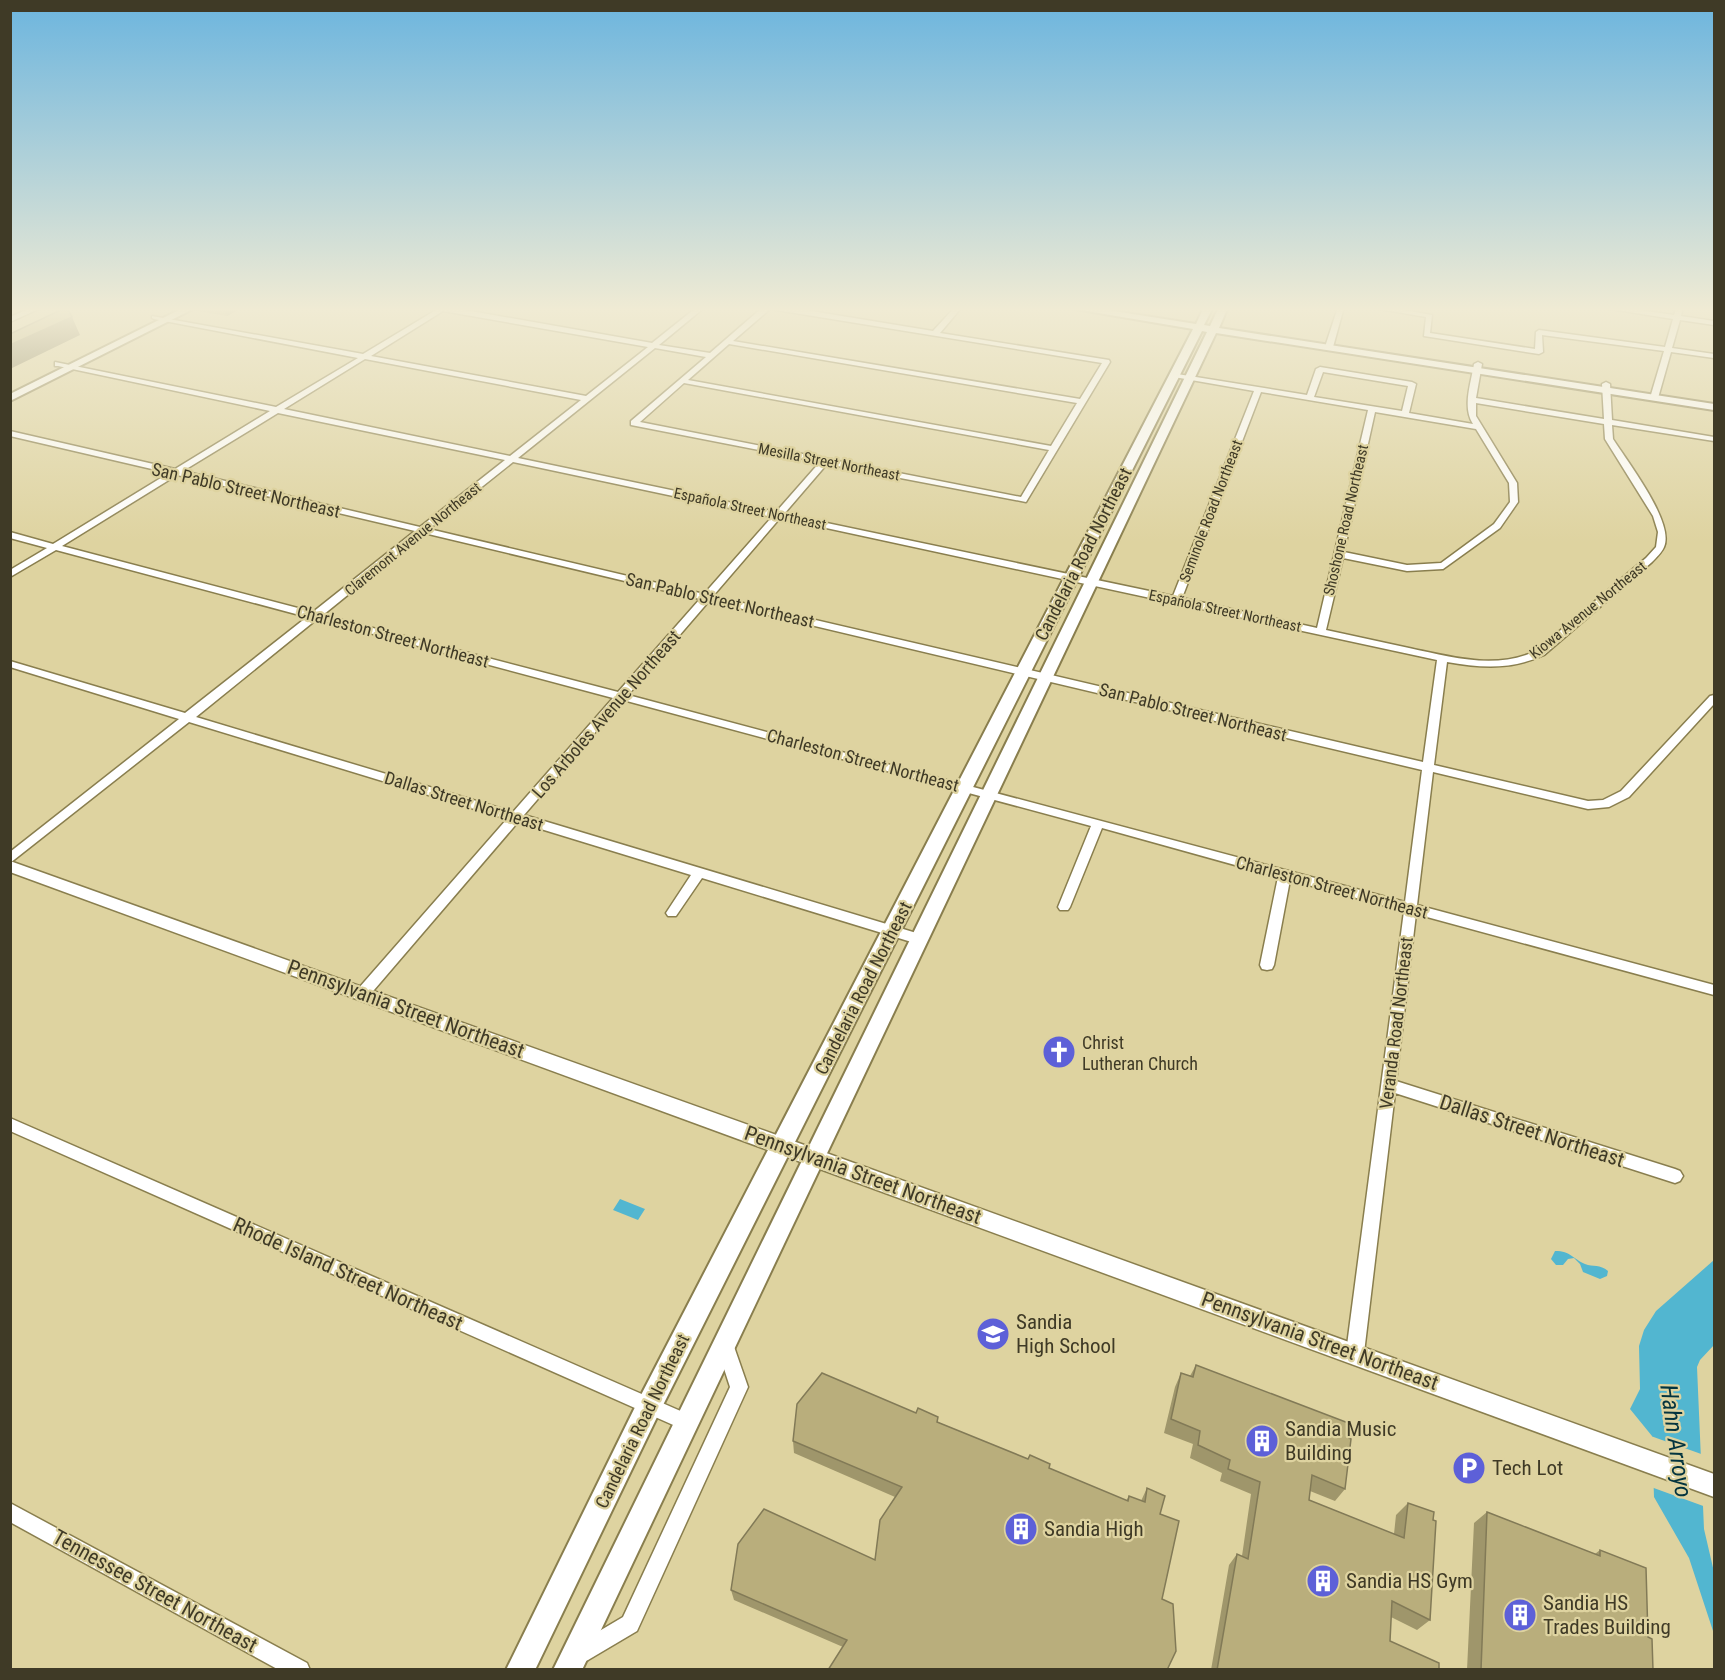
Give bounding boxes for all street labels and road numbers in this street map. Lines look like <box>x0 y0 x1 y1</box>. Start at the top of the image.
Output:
street label: Seminole Road Northeast <box>1176 437 1246 585</box>
street label: Mesilla Street Northeast <box>757 439 901 485</box>
street label: Shoshone Road Northeast <box>1320 443 1372 597</box>
street label: San Pablo Street Northeast <box>150 458 342 522</box>
street label: Candelaria Road Northeast <box>1030 464 1136 644</box>
street label: Claremont Avenue Northeast <box>341 478 485 600</box>
street label: Española Street Northeast <box>672 484 828 534</box>
street label: Kiowa Avenue Northeast <box>1526 557 1650 663</box>
street label: San Pablo Street Northeast <box>624 568 816 632</box>
street label: Española Street Northeast <box>1147 586 1303 636</box>
street label: Charleston Street Northeast <box>295 600 491 672</box>
street label: Los Arboles Avenue Northeast <box>527 626 685 802</box>
street label: San Pablo Street Northeast <box>1097 679 1289 745</box>
street label: Charleston Street Northeast <box>765 724 961 796</box>
street label: Dallas Street Northeast <box>382 767 546 835</box>
street label: Charleston Street Northeast <box>1234 851 1430 923</box>
street label: Candelaria Road Northeast <box>810 898 916 1078</box>
street label: Veranda Road Northeast <box>1375 936 1417 1110</box>
street label: Pennsylvania Street Northeast <box>284 955 528 1063</box>
street label: Dallas Street Northeast <box>1437 1090 1627 1172</box>
street label: Pennsylvania Street Northeast <box>741 1121 985 1229</box>
street label: Rhode Island Street Northeast <box>230 1212 466 1336</box>
street label: Pennsylvania Street Northeast <box>1198 1287 1442 1395</box>
street label: Candelaria Road Northeast <box>591 1331 693 1511</box>
street label: Tennessee Street Northeast <box>49 1525 261 1657</box>

